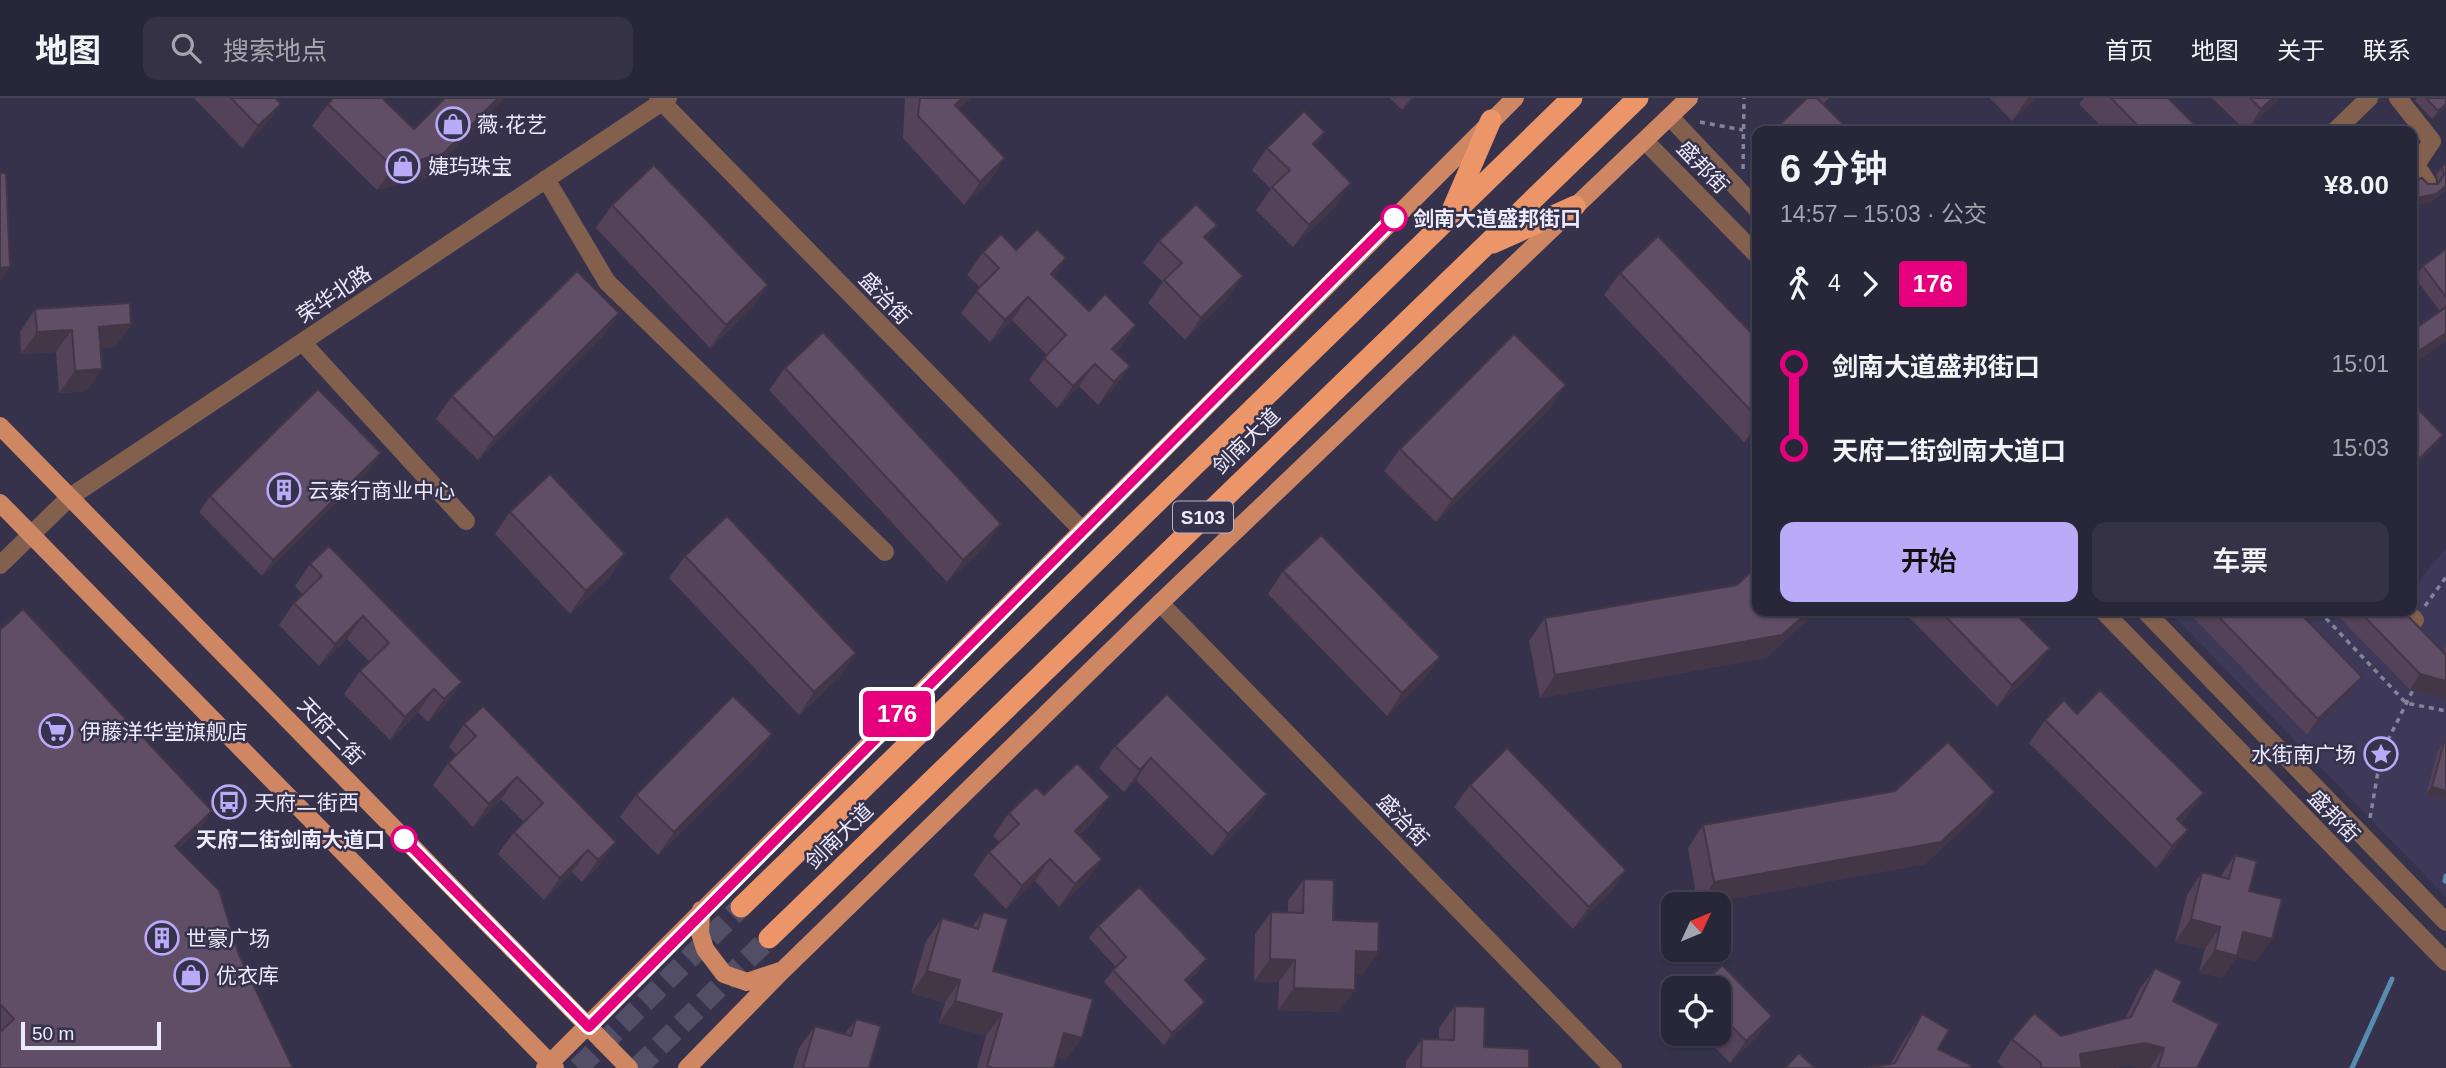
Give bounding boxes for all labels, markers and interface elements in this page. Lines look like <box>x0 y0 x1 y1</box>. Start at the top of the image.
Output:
search box <box>143 17 633 80</box>
icon: search <box>167 29 205 67</box>
text: 地图 <box>35 32 101 69</box>
text: 搜索地点 <box>223 36 327 66</box>
text: 首页 <box>2105 37 2153 64</box>
text: 地图 <box>2191 37 2239 64</box>
text: 关于 <box>2277 37 2325 64</box>
text: 联系 <box>2363 37 2411 64</box>
shop icon: 薇·花艺 <box>434 105 472 143</box>
place label: 薇·花艺 <box>477 113 547 136</box>
street label: 盛邦街 <box>1673 136 1733 198</box>
shop icon: 婕玙珠宝 <box>384 147 422 185</box>
text: 6 分钟 <box>1780 148 1888 190</box>
place label: 婕玙珠宝 <box>428 155 512 178</box>
text: ¥8.00 <box>2324 170 2389 200</box>
text: 14:57 – 15:03 · 公交 <box>1780 201 1987 227</box>
marker: 剑南大道盛邦街口 <box>1381 205 1407 231</box>
place label: 剑南大道盛邦街口 <box>1413 207 1581 230</box>
street label: 荣华北路 <box>293 261 375 327</box>
icon: walk <box>1780 265 1818 303</box>
icon: forward <box>1851 265 1889 303</box>
street label: 盛治街 <box>855 267 915 329</box>
text: 4 <box>1828 270 1841 296</box>
text: 176 <box>1913 270 1953 297</box>
text: 15:01 <box>2331 351 2389 377</box>
text: 剑南大道盛邦街口 <box>1832 352 2040 382</box>
street label: 剑南大道 <box>1208 404 1284 478</box>
text: 15:03 <box>2331 435 2389 461</box>
text: 天府二街剑南大道口 <box>1832 436 2066 466</box>
building icon: 云泰行商业中心 <box>265 471 303 509</box>
place label: 云泰行商业中心 <box>308 479 455 502</box>
road number: S103 <box>1173 502 1233 532</box>
button: 开始 <box>1780 522 2078 602</box>
button: 车票 <box>2092 522 2389 602</box>
line badge: 176 <box>857 691 937 737</box>
street label: 天府二街 <box>294 693 368 769</box>
text: 176 <box>877 700 917 727</box>
supermarket icon: 伊藤洋华堂旗舰店 <box>37 712 75 750</box>
place label: 伊藤洋华堂旗舰店 <box>80 720 248 743</box>
place icon: 水街南广场 <box>2362 735 2400 773</box>
place label: 水街南广场 <box>2251 743 2356 766</box>
bus stop icon: 天府二街西 <box>210 783 248 821</box>
street label: 盛邦街 <box>2304 785 2364 847</box>
street label: 盛治街 <box>1373 789 1433 851</box>
place label: 天府二街西 <box>254 791 359 814</box>
street label: 剑南大道 <box>801 799 877 873</box>
marker: 天府二街剑南大道口 <box>391 826 417 852</box>
place label: 天府二街剑南大道口 <box>196 828 385 851</box>
north arrow <box>1661 892 1731 962</box>
map controls <box>1661 892 1731 1046</box>
building icon: 世豪广场 <box>143 919 181 957</box>
place label: 世豪广场 <box>186 927 270 950</box>
shop icon: 优衣库 <box>172 956 210 994</box>
place label: 优衣库 <box>216 964 279 987</box>
button: locate <box>1661 976 1731 1046</box>
scale bar <box>21 1019 161 1051</box>
text: 50 m <box>32 1023 74 1044</box>

